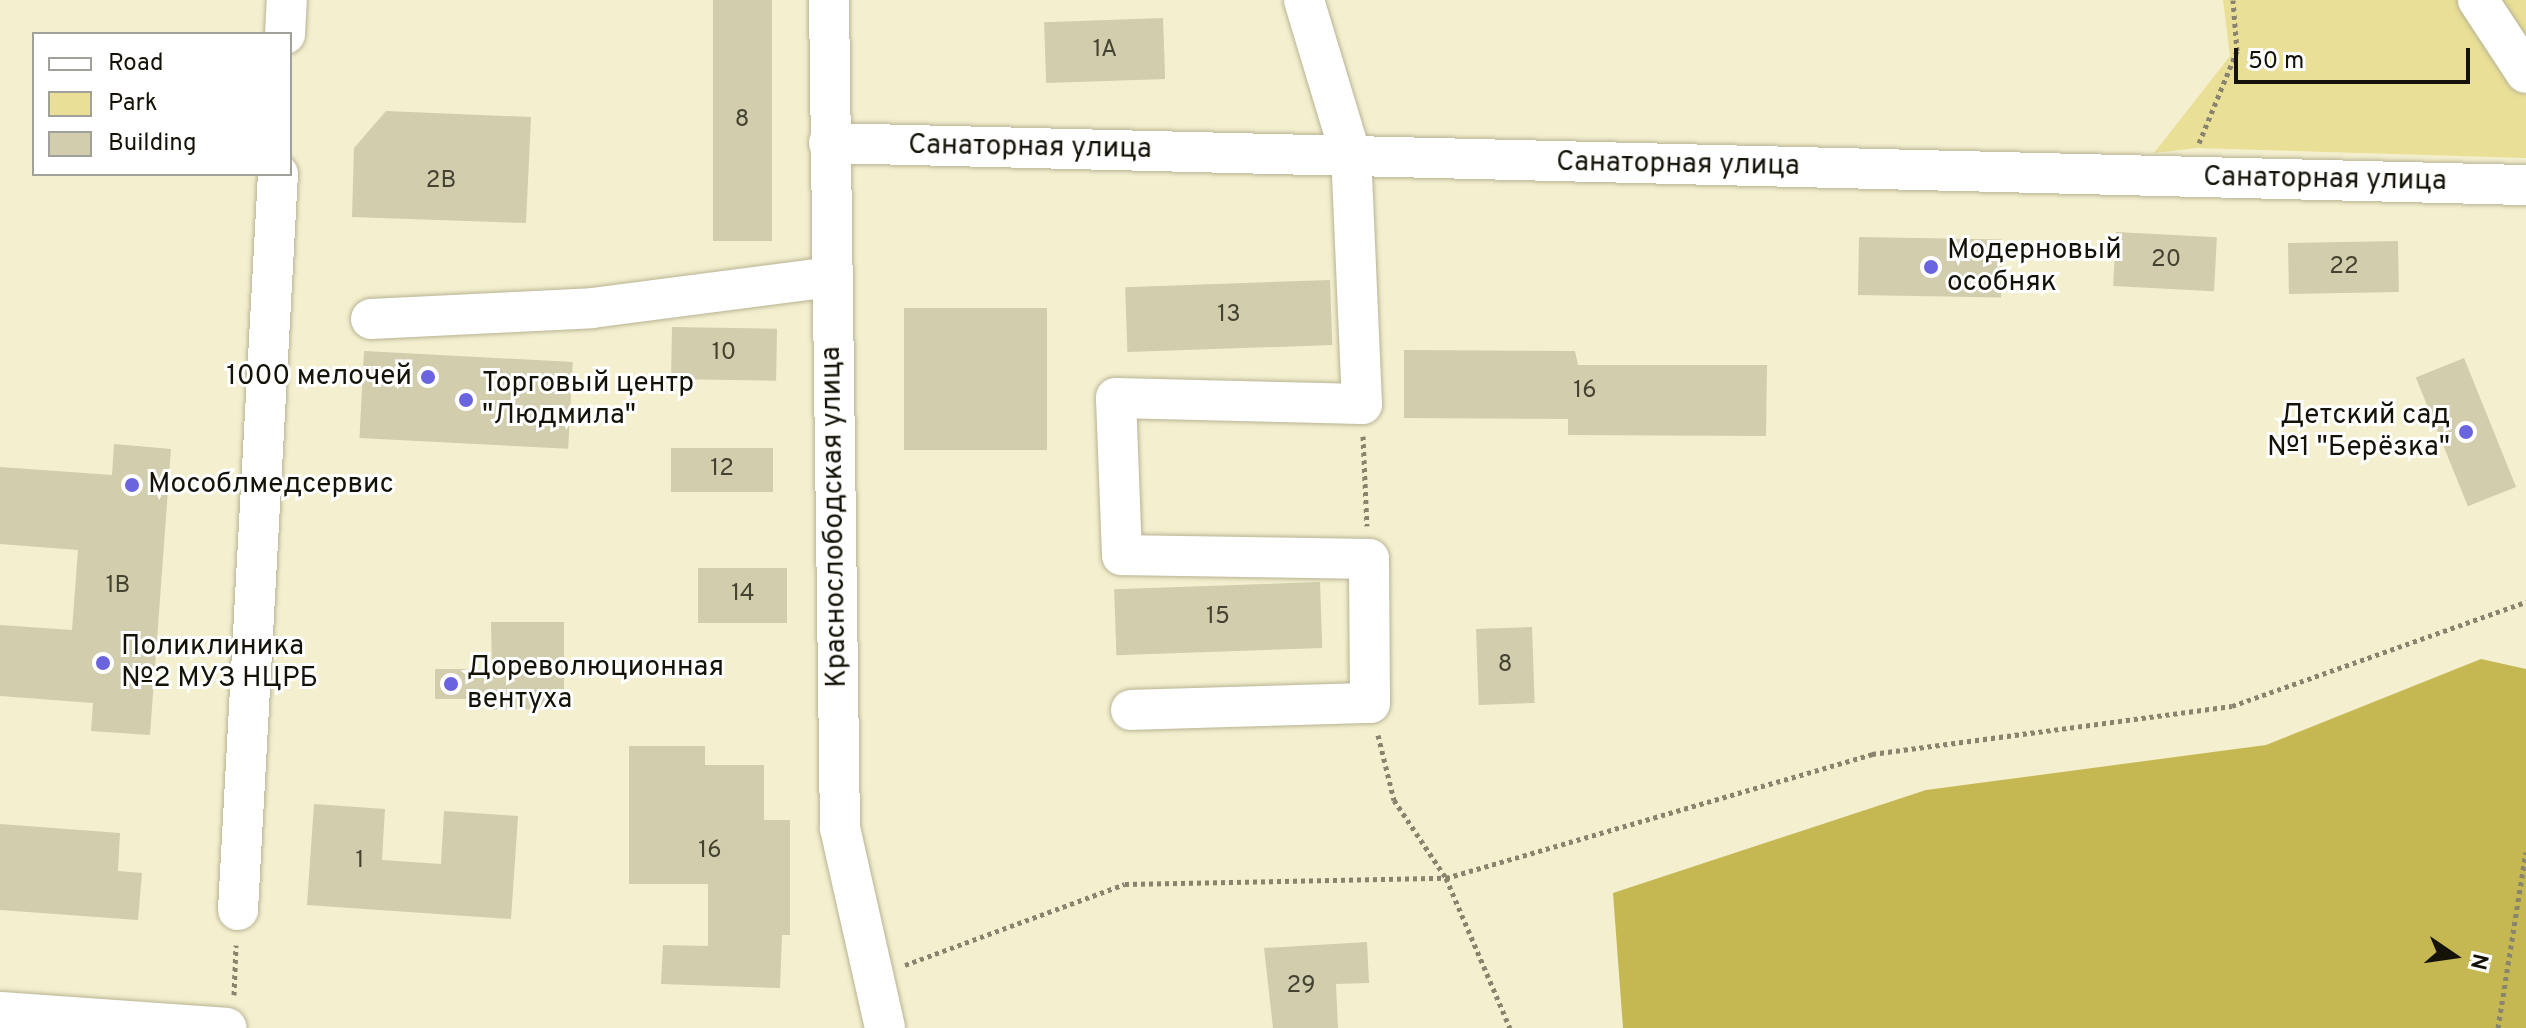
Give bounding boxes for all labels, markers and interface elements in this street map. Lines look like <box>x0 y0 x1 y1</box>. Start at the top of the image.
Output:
legend <box>32 32 292 176</box>
scale bar <box>2238 32 2474 82</box>
house number: 1А <box>1093 37 1117 65</box>
text: 50 m <box>2248 47 2304 77</box>
text: Road <box>108 49 164 79</box>
text: Park <box>108 89 158 119</box>
house number: 8 <box>735 107 749 135</box>
text: Building <box>108 129 197 159</box>
street label: Санаторная улица <box>908 129 1152 167</box>
street label: Санаторная улица <box>1556 146 1800 184</box>
street label: Санаторная улица <box>2203 161 2447 199</box>
house number: 2В <box>426 168 456 196</box>
place label: Модерновый особняк <box>1947 234 2122 300</box>
house number: 20 <box>2151 247 2181 275</box>
house number: 22 <box>2329 254 2359 282</box>
marker: Модерновый особняк <box>1922 258 1940 276</box>
house number: 13 <box>1217 302 1241 330</box>
house number: 10 <box>712 340 736 368</box>
street label: Краснослободская улица <box>815 346 855 688</box>
place label: 1000 мелочей <box>226 360 412 394</box>
place label: Торговый центр "Людмила" <box>482 367 694 433</box>
marker: 1000 мелочей <box>419 368 437 386</box>
house number: 16 <box>1573 378 1597 406</box>
marker: Торговый центр "Людмила" <box>457 391 475 409</box>
place label: Детский сад №1 "Берёзка" <box>2267 399 2450 465</box>
marker: Детский сад №1 "Берёзка" <box>2457 423 2475 441</box>
house number: 12 <box>710 456 734 484</box>
place label: Мособлмедсервис <box>148 468 394 502</box>
marker: Мособлмедсервис <box>123 476 141 494</box>
house number: 1В <box>106 573 130 601</box>
house number: 14 <box>731 581 755 609</box>
house number: 15 <box>1206 604 1230 632</box>
place label: Поликлиника №2 МУЗ НЦРБ <box>121 630 318 696</box>
place label: Дореволюционная вентуха <box>467 651 724 717</box>
marker: Поликлиника №2 МУЗ НЦРБ <box>92 652 114 674</box>
house number: 8 <box>1498 652 1512 680</box>
marker: Дореволюционная вентуха <box>442 675 460 693</box>
house number: 16 <box>698 838 722 866</box>
house number: 1 <box>356 848 364 876</box>
north arrow <box>2414 916 2494 996</box>
text: N <box>2463 951 2493 972</box>
house number: 29 <box>1286 973 1316 1001</box>

